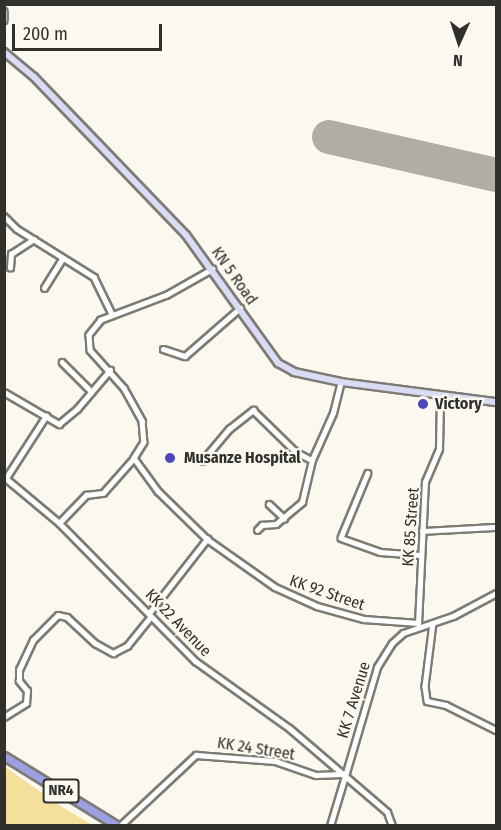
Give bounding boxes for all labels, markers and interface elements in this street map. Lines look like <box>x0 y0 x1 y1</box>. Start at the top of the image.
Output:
scale bar <box>15 12 165 50</box>
north arrow <box>429 12 489 72</box>
text: 200 m <box>23 23 68 45</box>
text: N <box>453 51 463 70</box>
street label: KN 5 Road <box>207 243 261 309</box>
place label: Victory <box>435 394 482 414</box>
marker: Victory <box>416 397 430 411</box>
place label: Musanze Hospital <box>184 448 301 468</box>
marker: Musanze Hospital <box>161 449 179 467</box>
street label: KK 85 Street <box>399 487 423 567</box>
street label: KK 92 Street <box>287 571 367 615</box>
street label: KK 22 Avenue <box>141 585 215 661</box>
street label: KK 7 Avenue <box>333 659 375 741</box>
street label: KK 24 Street <box>216 733 296 765</box>
road number: NR4 <box>42 779 80 803</box>

